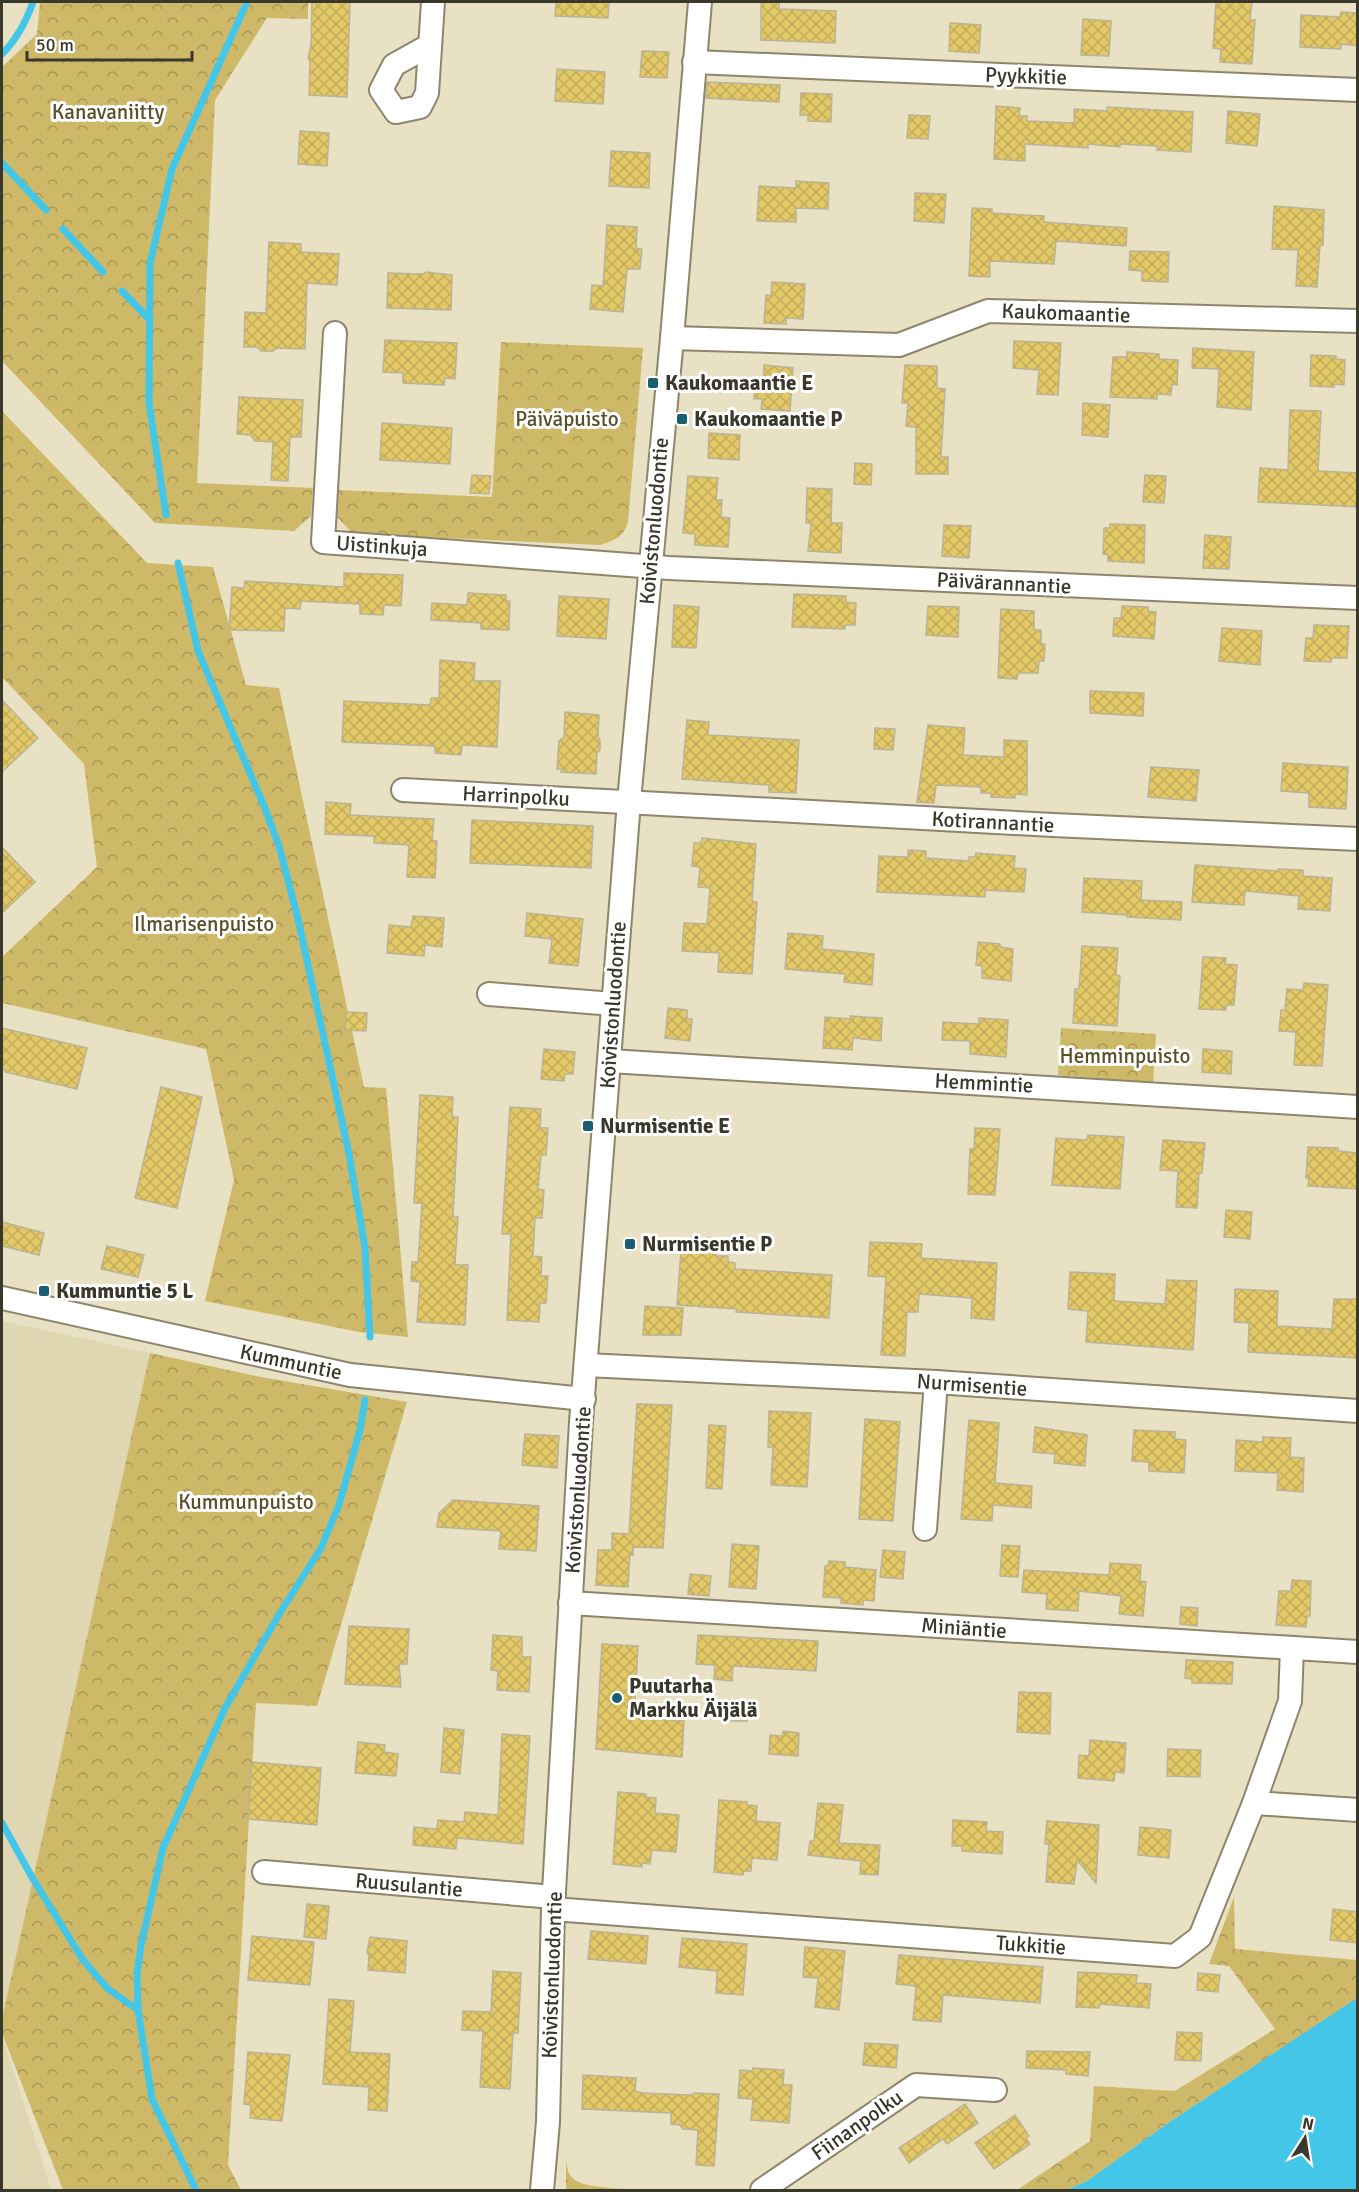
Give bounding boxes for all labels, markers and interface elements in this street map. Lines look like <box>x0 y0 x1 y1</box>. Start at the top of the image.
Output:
scale bar <box>27 24 192 62</box>
text: 50 m <box>36 34 74 56</box>
street label: Pyykkitie <box>985 62 1067 90</box>
park label: Kanavaniitty <box>52 99 164 125</box>
street label: Kaukomaantie <box>1001 298 1131 328</box>
place label: Kaukomaantie E <box>665 370 813 396</box>
marker: Kaukomaantie E <box>646 376 660 390</box>
park label: Päiväpuisto <box>515 406 619 432</box>
place label: Kaukomaantie P <box>694 406 843 432</box>
marker: Kaukomaantie P <box>675 412 689 426</box>
street label: Koivistonluodontie <box>634 436 674 606</box>
street label: Uistinkuja <box>335 530 429 562</box>
street label: Päivärannantie <box>936 566 1072 600</box>
street label: Harrinpolku <box>462 780 570 812</box>
street label: Kotirannantie <box>931 806 1055 838</box>
park label: Ilmarisenpuisto <box>134 911 274 937</box>
street label: Koivistonluodontie <box>594 920 632 1090</box>
park label: Hemminpuisto <box>1060 1043 1190 1069</box>
street label: Hemmintie <box>934 1067 1034 1099</box>
place label: Nurmisentie E <box>600 1113 730 1139</box>
marker: Nurmisentie E <box>581 1119 595 1133</box>
place label: Nurmisentie P <box>642 1231 772 1257</box>
marker: Nurmisentie P <box>623 1237 637 1251</box>
place label: Kummuntie 5 L <box>56 1278 193 1304</box>
marker: Kummuntie 5 L <box>37 1284 51 1298</box>
street label: Kummuntie <box>238 1338 344 1386</box>
street label: Nurmisentie <box>916 1368 1028 1402</box>
street label: Koivistonluodontie <box>559 1405 597 1575</box>
park label: Kummunpuisto <box>178 1489 314 1515</box>
street label: Miniäntie <box>920 1612 1008 1644</box>
place label: Puutarha Markku Äijälä <box>629 1673 758 1723</box>
marker: Puutarha Markku Äijälä <box>610 1691 624 1705</box>
street label: Ruusulantie <box>354 1867 464 1903</box>
street label: Koivistonluodontie <box>536 1891 568 2059</box>
street label: Tukkitie <box>995 1930 1067 1960</box>
street label: Fiinanpolku <box>806 2084 908 2166</box>
north arrow <box>1275 2108 1335 2168</box>
text: N <box>1300 2113 1315 2135</box>

